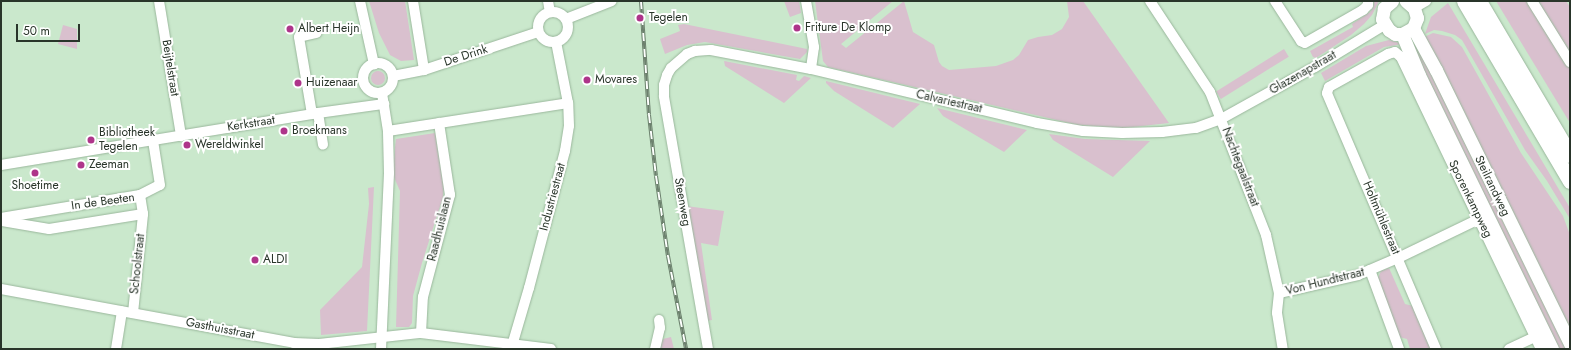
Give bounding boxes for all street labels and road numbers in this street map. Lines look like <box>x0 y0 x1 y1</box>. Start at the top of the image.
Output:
street label: Beijtelstraat <box>158 39 182 97</box>
street label: De Drink <box>442 42 490 70</box>
street label: Glazenapstraat <box>1267 48 1339 98</box>
street label: Calvariestraat <box>915 87 983 117</box>
street label: Kerkstraat <box>226 113 276 135</box>
street label: Nachtegaalstraat <box>1218 125 1262 209</box>
street label: Steilrandweg <box>1471 153 1513 219</box>
street label: Sporenkampweg <box>1445 158 1495 240</box>
street label: Industriestraat <box>537 161 569 233</box>
street label: Steenweg <box>671 177 693 227</box>
street label: Holtmühlestraat <box>1359 179 1403 257</box>
street label: In de Beeten <box>70 190 136 214</box>
street label: Raadhuislaan <box>425 195 455 263</box>
street label: Schoolstraat <box>128 233 148 295</box>
street label: Von Hundtstraat <box>1284 265 1366 299</box>
street label: Gasthuisstraat <box>184 315 256 343</box>

